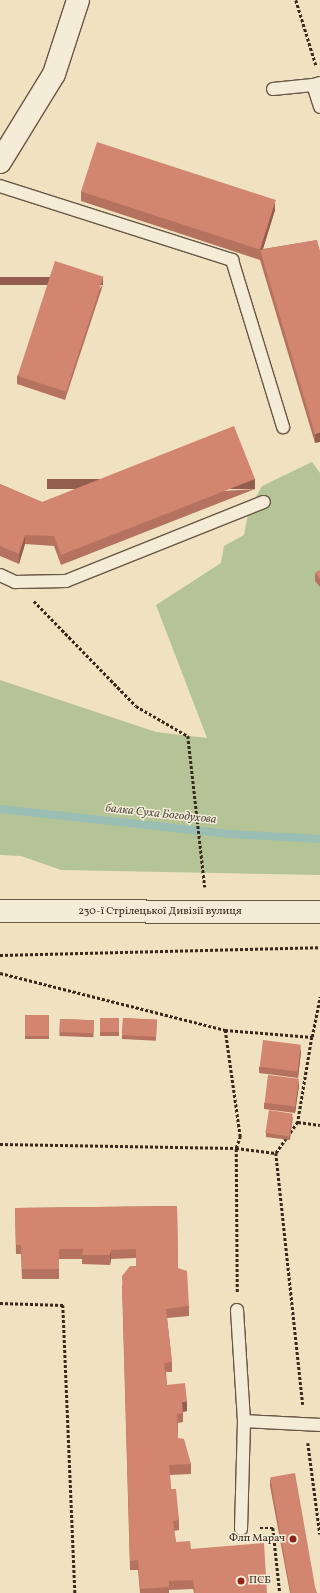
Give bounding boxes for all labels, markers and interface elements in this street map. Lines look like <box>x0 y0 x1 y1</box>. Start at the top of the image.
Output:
water label: балка Суха Богодухова <box>105 802 217 828</box>
street label: 230-ї Стрілецької Дивізії вулиця <box>78 905 242 919</box>
place label: Флп Марач <box>229 1532 285 1546</box>
marker: Флп Марач <box>288 1534 298 1544</box>
place label: ПСБ <box>249 1574 271 1588</box>
marker: ПСБ <box>236 1576 246 1586</box>

